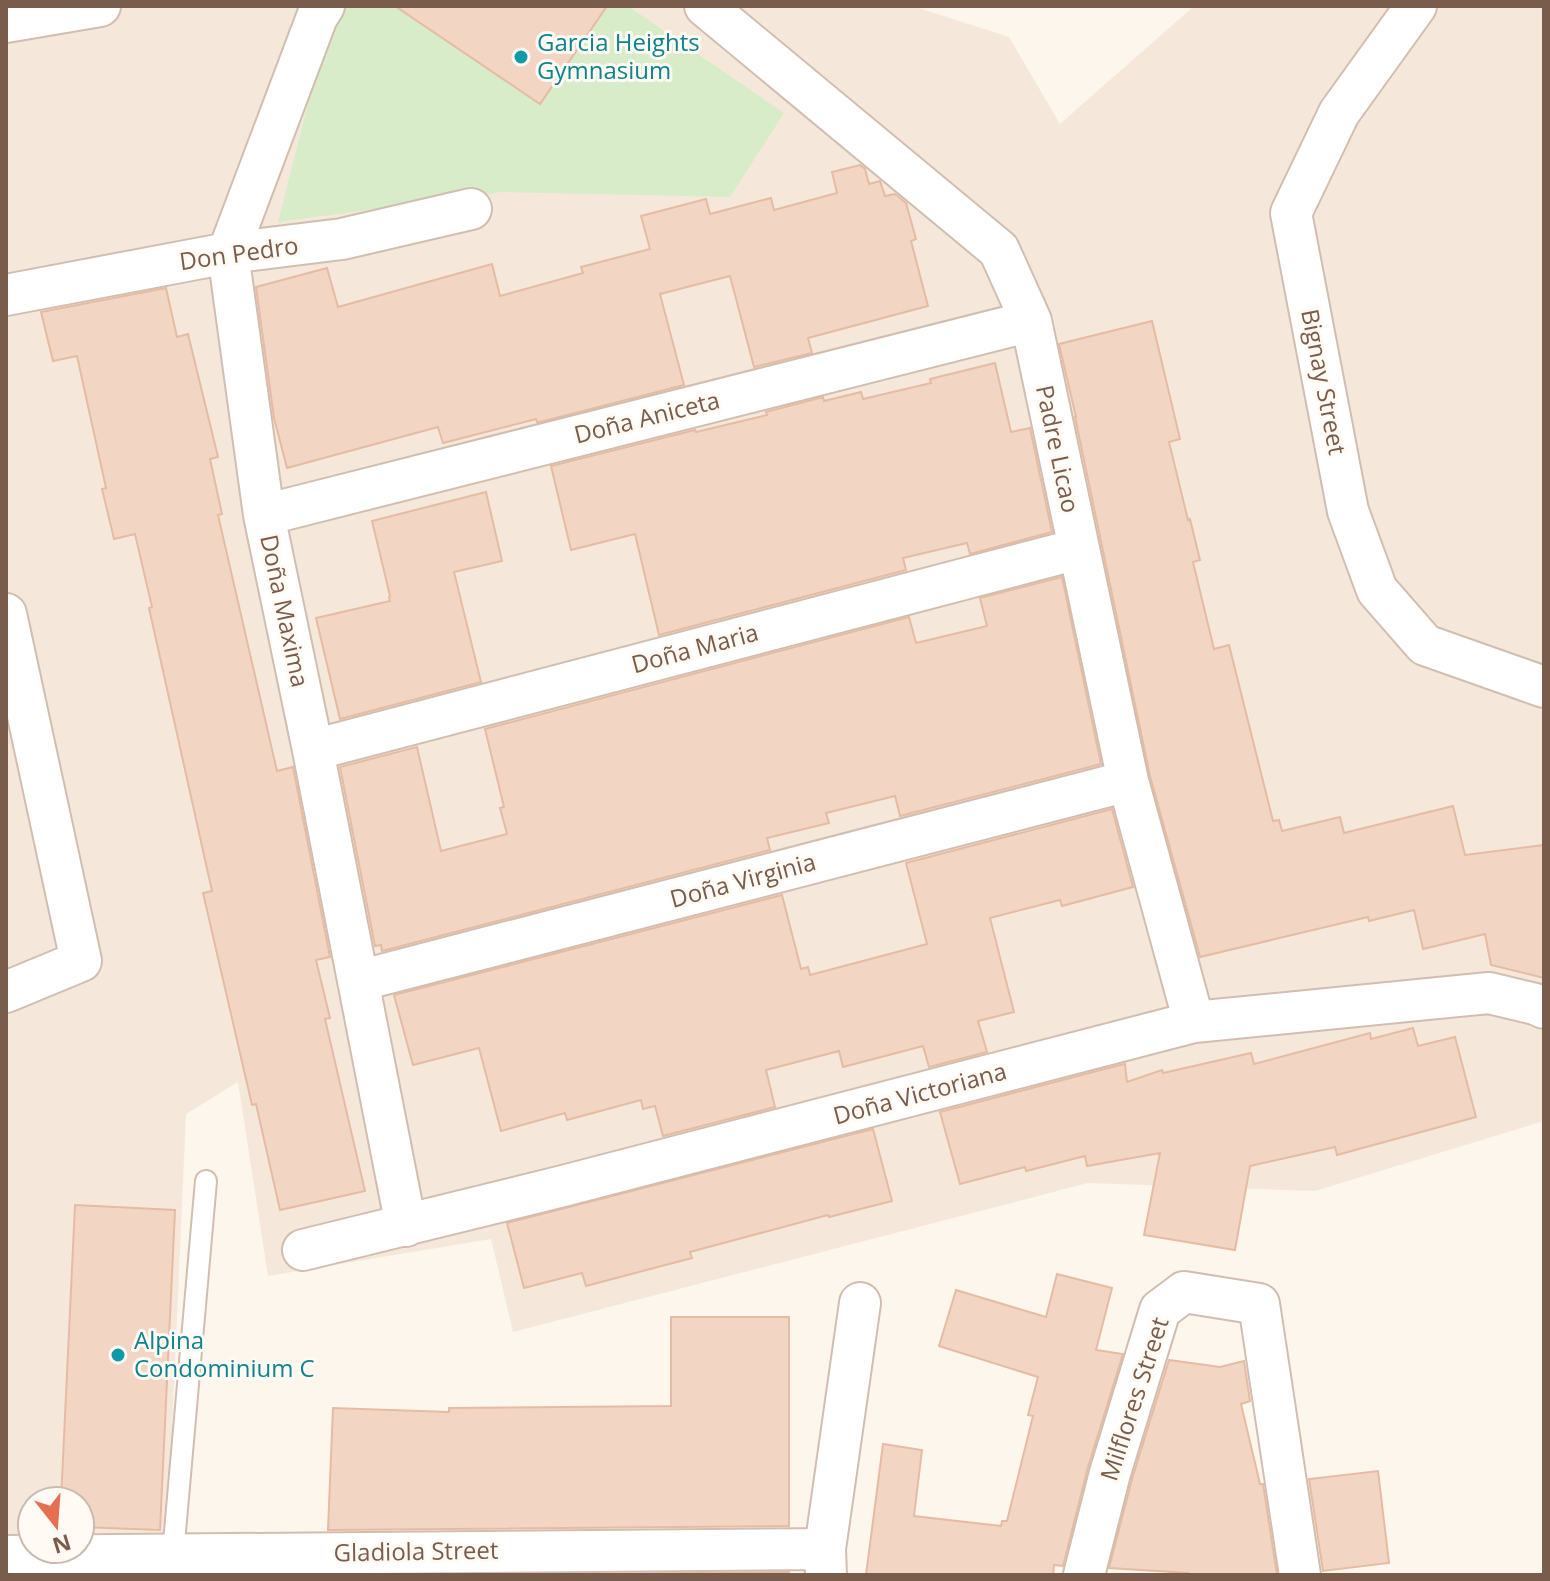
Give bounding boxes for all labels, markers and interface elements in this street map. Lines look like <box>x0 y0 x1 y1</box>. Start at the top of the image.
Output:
place label: Garcia Heights Gymnasium <box>537 25 700 86</box>
marker: Garcia Heights Gymnasium <box>512 48 530 66</box>
street label: Don Pedro <box>177 228 300 277</box>
street label: Bignay Street <box>1294 306 1355 457</box>
street label: Padre Licao <box>1029 382 1088 516</box>
street label: Doña Aniceta <box>570 383 723 451</box>
street label: Doña Maxima <box>253 531 318 690</box>
street label: Doña Maria <box>627 615 762 680</box>
street label: Doña Virginia <box>666 844 819 915</box>
street label: Doña Victoriana <box>829 1054 1010 1132</box>
street label: Milflores Street <box>1092 1312 1176 1485</box>
place label: Alpina Condominium C <box>134 1323 315 1384</box>
marker: Alpina Condominium C <box>109 1346 127 1364</box>
north arrow <box>16 1485 96 1565</box>
text: N <box>49 1528 75 1562</box>
street label: Gladiola Street <box>333 1533 499 1568</box>

